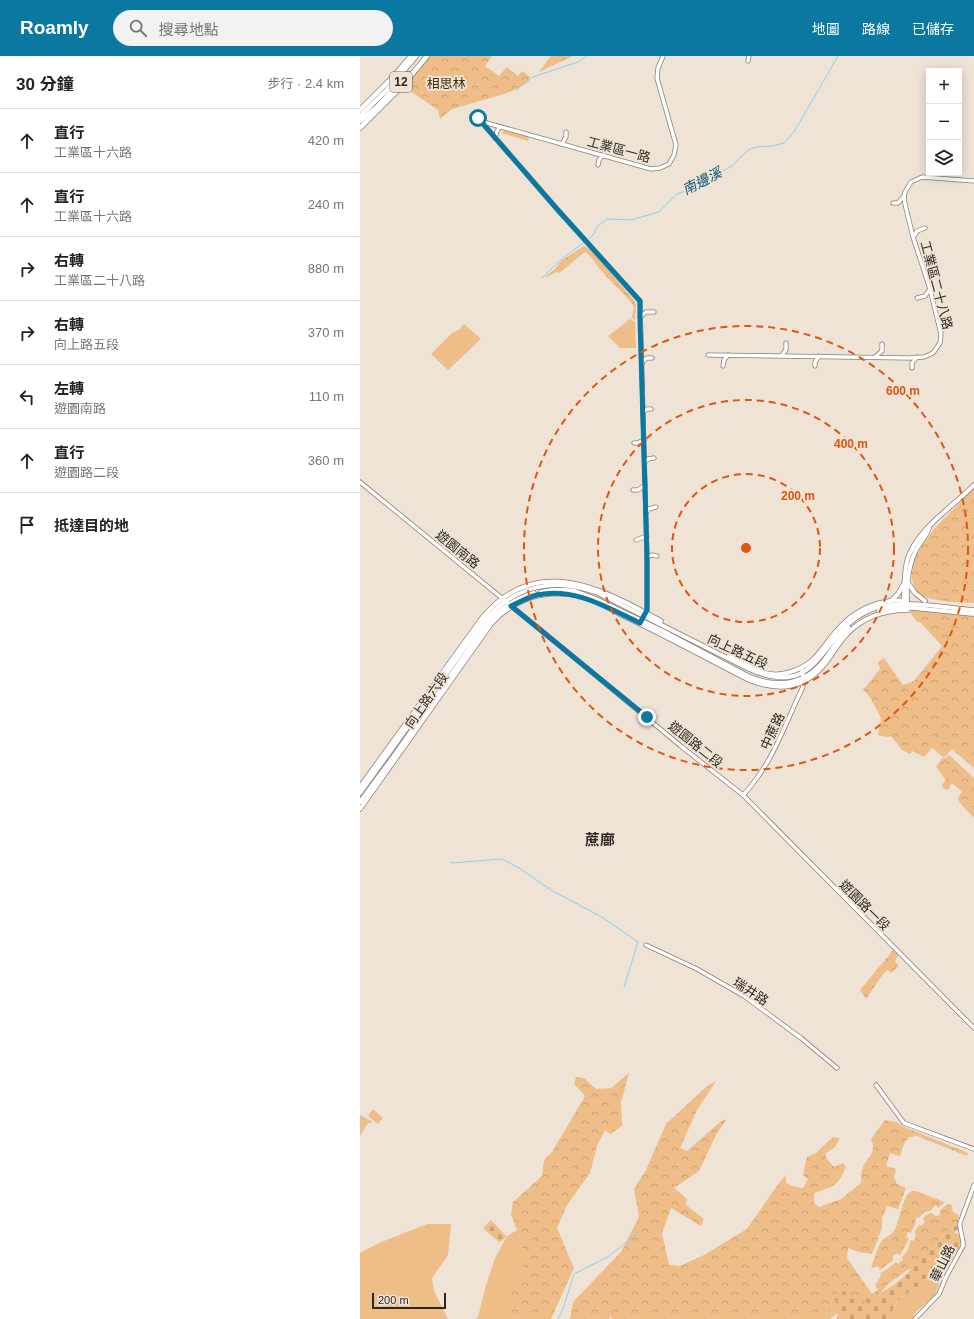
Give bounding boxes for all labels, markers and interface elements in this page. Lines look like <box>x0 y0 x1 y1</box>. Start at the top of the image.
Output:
search box <box>113 10 393 46</box>
text: Roamly <box>20 17 89 38</box>
icon: search <box>127 17 149 39</box>
text: 搜尋地點 <box>159 21 219 38</box>
text: 地圖 <box>812 21 840 37</box>
text: 路線 <box>862 21 890 37</box>
text: 已儲存 <box>912 21 954 37</box>
map controls <box>926 68 962 176</box>
button: + <box>926 68 962 104</box>
road number: 12 <box>390 72 412 92</box>
text: 30 分鐘 <box>16 75 74 94</box>
text: 步行 · 2.4 km <box>267 76 344 91</box>
park label: 相思林 <box>426 76 466 91</box>
button: − <box>926 104 962 140</box>
route start <box>469 109 487 127</box>
text: 直行 <box>54 124 84 141</box>
icon: ahead <box>16 130 38 152</box>
text: 420 m <box>308 133 344 148</box>
street label: 工業區一路 <box>586 134 652 165</box>
button: layers <box>926 140 962 176</box>
text: 工業區十六路 <box>54 145 132 160</box>
water label: 南邊溪 <box>680 163 726 198</box>
text: 直行 <box>54 188 84 205</box>
icon: ahead <box>16 194 38 216</box>
text: 240 m <box>308 197 344 212</box>
text: 工業區十六路 <box>54 209 132 224</box>
street label: 工業區二十八路 <box>917 239 956 331</box>
text: 右轉 <box>54 252 84 269</box>
icon: right <box>16 258 38 280</box>
text: 880 m <box>308 261 344 276</box>
text: 工業區二十八路 <box>54 273 145 288</box>
text: 右轉 <box>54 316 84 333</box>
icon: right <box>16 322 38 344</box>
text: 370 m <box>308 325 344 340</box>
text: 向上路五段 <box>54 337 119 352</box>
text: 左轉 <box>54 380 84 397</box>
text: 600 m <box>886 384 920 398</box>
icon: left <box>16 386 38 408</box>
text: 110 m <box>309 389 344 404</box>
text: 遊園南路 <box>54 401 106 416</box>
text: 400 m <box>834 437 868 451</box>
text: 直行 <box>54 444 84 461</box>
icon: ahead <box>16 450 38 472</box>
text: 360 m <box>308 453 344 468</box>
text: 遊園路二段 <box>54 465 119 480</box>
text: 200 m <box>781 489 815 503</box>
icon: arrive <box>16 514 38 536</box>
text: 抵達目的地 <box>54 517 129 534</box>
street label: 遊園南路 <box>433 527 483 572</box>
centre of rings <box>739 541 753 555</box>
street label: 向上路五段 <box>705 631 770 672</box>
street label: 向上路六段 <box>402 669 451 731</box>
route end <box>638 708 656 726</box>
street label: 中蔗路 <box>757 710 787 752</box>
street label: 遊園路二段 <box>666 718 726 771</box>
district label: 蔗廍 <box>585 831 615 848</box>
street label: 遊園路一段 <box>836 877 893 934</box>
street label: 瑞井路 <box>730 975 771 1008</box>
street label: 華山路 <box>927 1242 958 1284</box>
scale bar <box>372 1291 446 1310</box>
text: 200 m <box>378 1294 409 1306</box>

